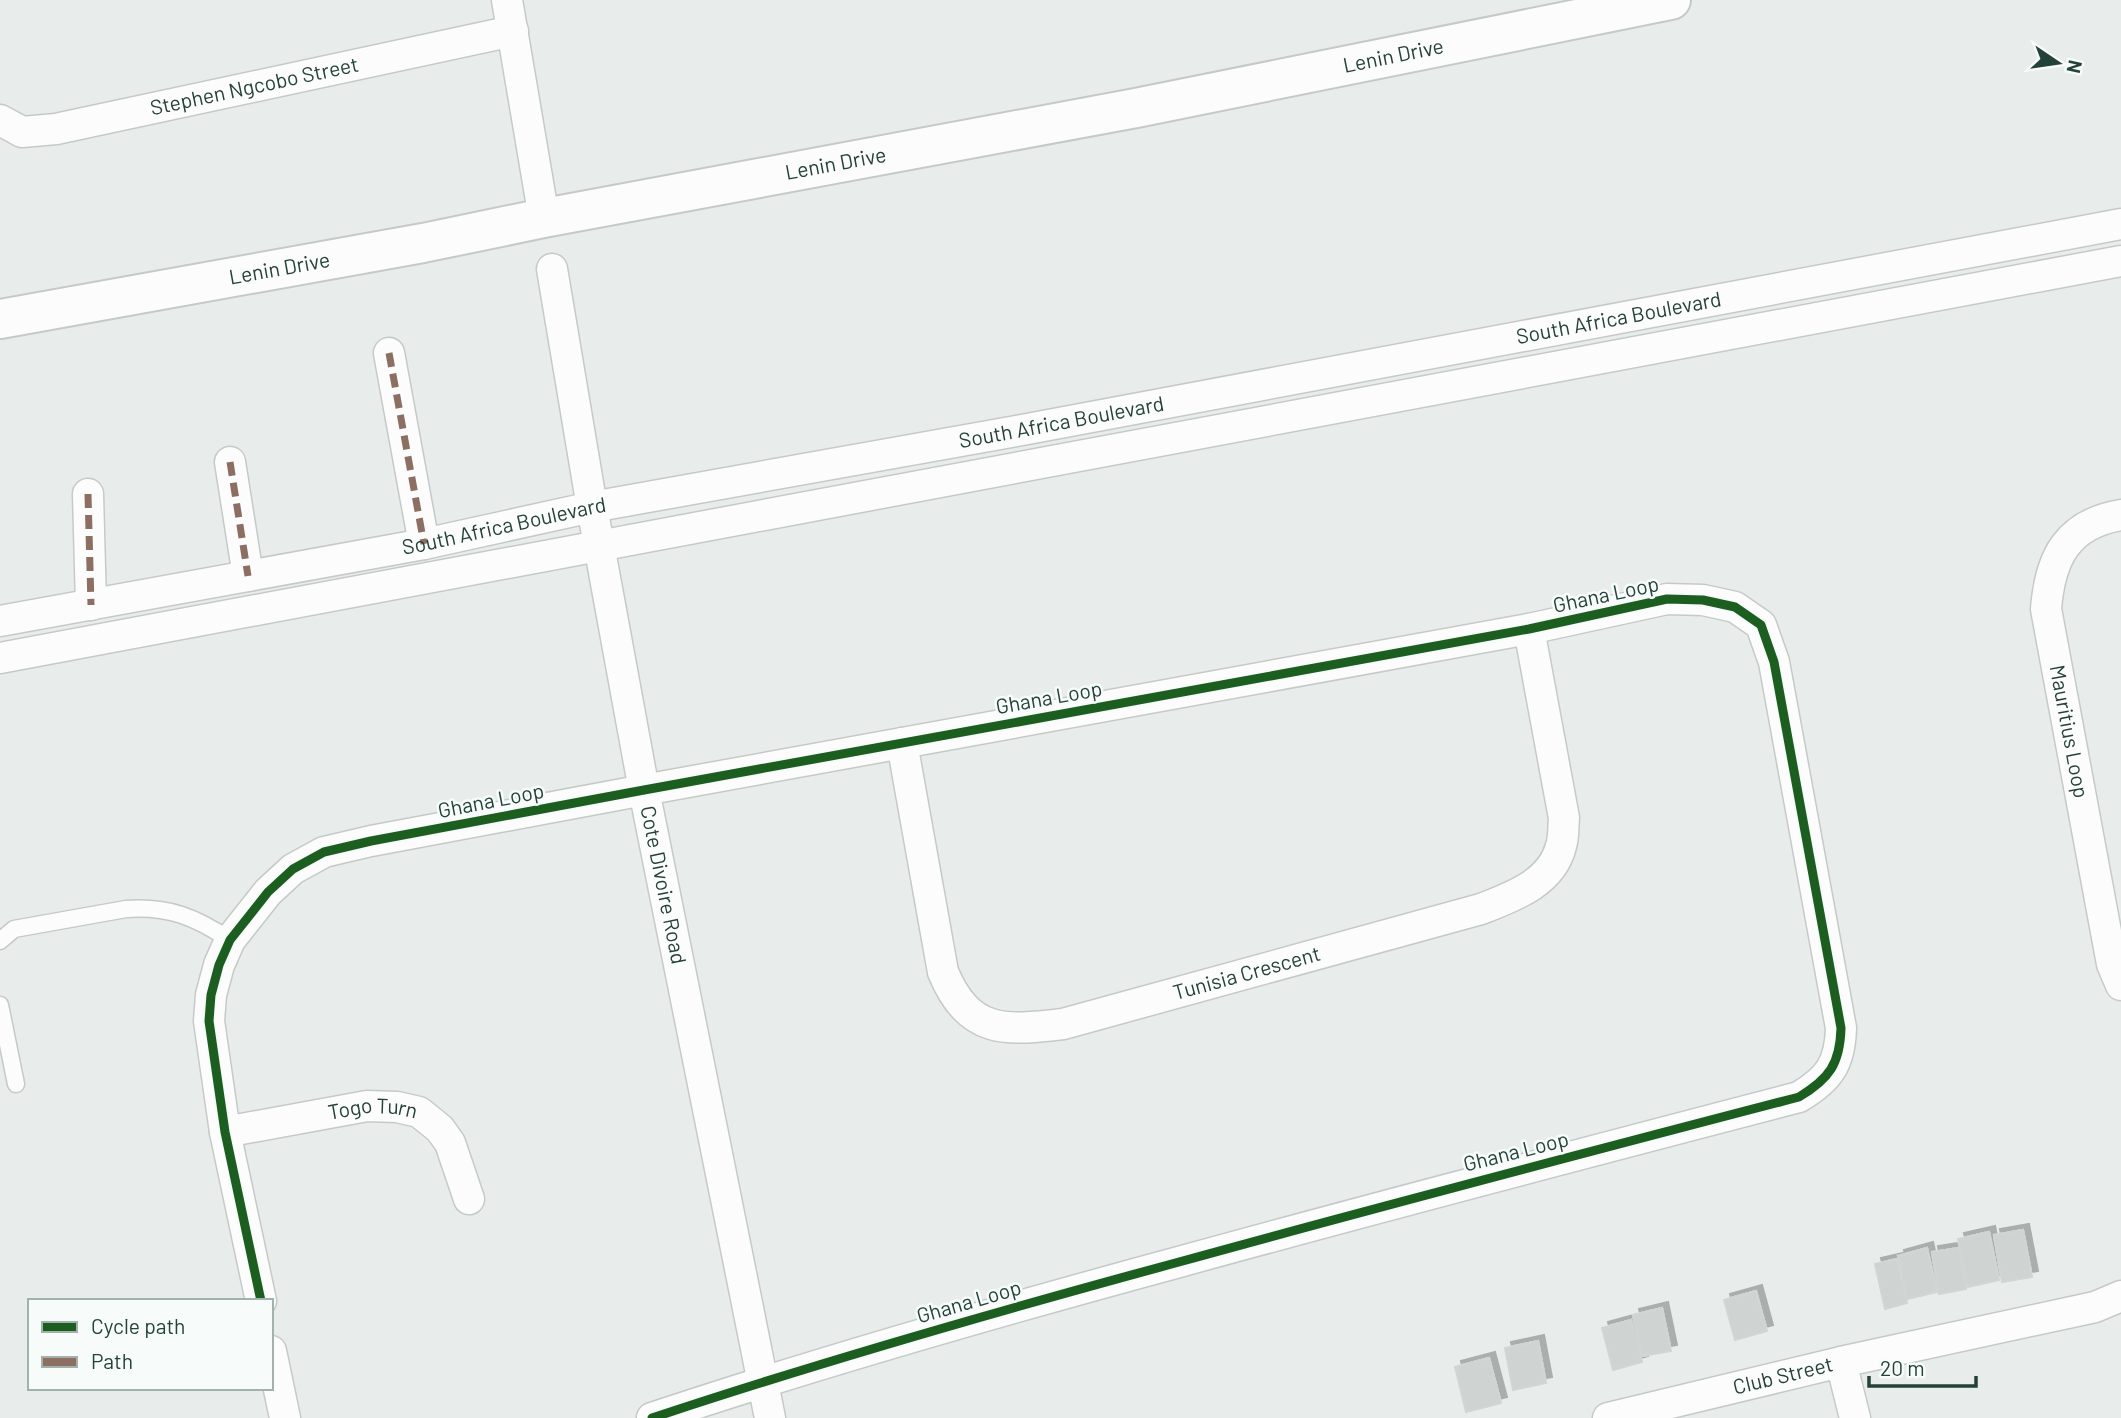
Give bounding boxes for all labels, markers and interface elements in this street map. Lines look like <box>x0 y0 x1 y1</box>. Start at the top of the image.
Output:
north arrow <box>2023 28 2093 98</box>
street label: Lenin Drive <box>1340 32 1446 77</box>
street label: Stephen Ngcobo Street <box>148 51 360 120</box>
text: N <box>2062 58 2088 76</box>
street label: Lenin Drive <box>783 141 888 184</box>
street label: Lenin Drive <box>227 246 332 289</box>
street label: South Africa Boulevard <box>1514 285 1723 348</box>
street label: South Africa Boulevard <box>957 390 1166 452</box>
street label: South Africa Boulevard <box>400 491 608 559</box>
street label: Ghana Loop <box>1550 570 1661 617</box>
street label: Mauritius Loop <box>2046 663 2095 800</box>
street label: Ghana Loop <box>994 675 1104 718</box>
street label: Ghana Loop <box>436 777 546 822</box>
street label: Cote Divoire Road <box>636 803 693 966</box>
street label: Tunisia Crescent <box>1170 940 1323 1004</box>
street label: Togo Turn <box>326 1091 420 1124</box>
street label: Ghana Loop <box>1460 1125 1571 1176</box>
street label: Ghana Loop <box>913 1274 1024 1327</box>
legend <box>28 1299 273 1390</box>
text: Cycle path <box>91 1313 185 1338</box>
scale bar <box>1869 1344 1976 1388</box>
text: Path <box>91 1348 133 1373</box>
street label: Club Street <box>1730 1350 1835 1399</box>
text: 20 m <box>1880 1355 1925 1380</box>

